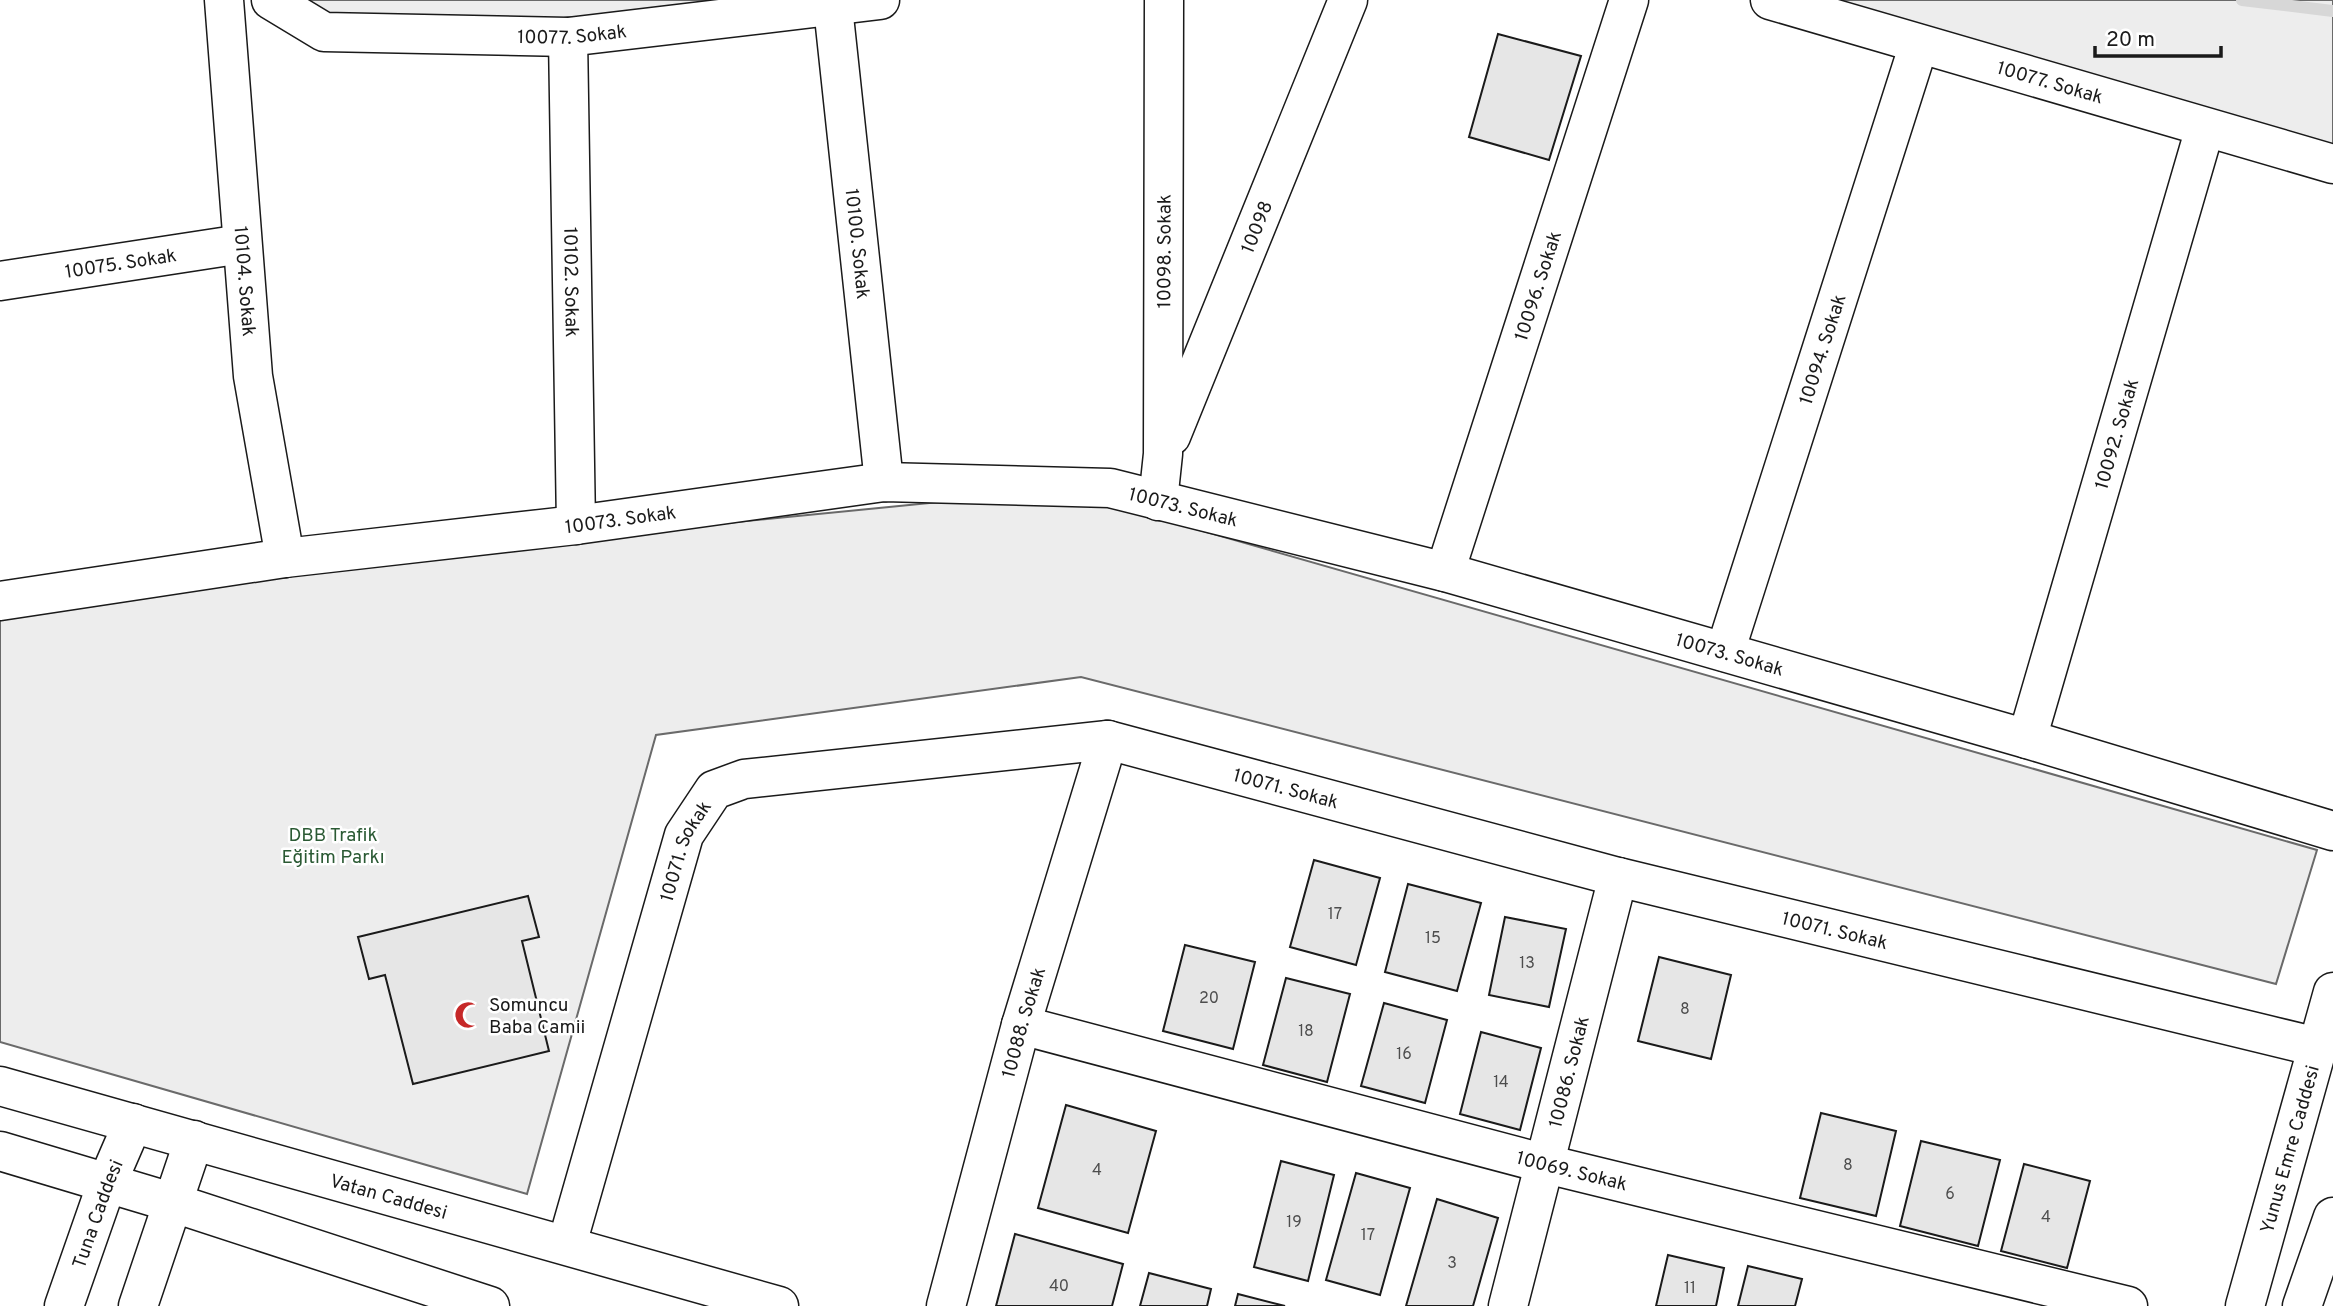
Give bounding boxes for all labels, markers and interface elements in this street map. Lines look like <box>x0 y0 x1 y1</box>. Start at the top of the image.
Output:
scale bar <box>2095 14 2221 58</box>
street label: 10077. Sokak <box>517 20 628 51</box>
text: 20 m <box>2106 27 2155 54</box>
street label: 10077. Sokak <box>1994 57 2106 110</box>
street label: 10100. Sokak <box>839 188 874 300</box>
street label: 10098. Sokak <box>1153 194 1178 308</box>
street label: 10098 <box>1237 198 1279 257</box>
street label: 10104. Sokak <box>227 225 260 337</box>
street label: 10102. Sokak <box>557 227 583 337</box>
street label: 10096. Sokak <box>1510 228 1568 344</box>
street label: 10075. Sokak <box>63 244 178 285</box>
street label: 10094. Sokak <box>1795 291 1852 408</box>
street label: 10092. Sokak <box>2090 376 2145 493</box>
street label: 10073. Sokak <box>1126 483 1240 534</box>
street label: 10073. Sokak <box>564 501 678 540</box>
street label: 10073. Sokak <box>1672 629 1787 683</box>
street label: 10071. Sokak <box>1230 764 1341 815</box>
street label: 10071. Sokak <box>656 796 718 905</box>
park label: DBB Trafik Eğitim Parkı <box>282 824 384 870</box>
house number: 17 <box>1328 905 1342 925</box>
street label: 10071. Sokak <box>1779 907 1890 956</box>
house number: 15 <box>1425 929 1441 949</box>
house number: 13 <box>1519 954 1535 974</box>
street label: 10088. Sokak <box>997 964 1052 1081</box>
house number: 20 <box>1199 989 1219 1009</box>
place label: Somuncu Baba Camii <box>489 994 585 1040</box>
mosque icon: Somuncu Baba Camii <box>453 1000 483 1030</box>
house number: 8 <box>1680 1000 1690 1020</box>
street label: 10086. Sokak <box>1544 1014 1596 1130</box>
house number: 18 <box>1298 1022 1314 1042</box>
house number: 16 <box>1396 1045 1412 1065</box>
street label: Yunus Emre Caddesi <box>2256 1063 2326 1236</box>
house number: 14 <box>1493 1073 1509 1093</box>
street label: 10069. Sokak <box>1514 1147 1630 1197</box>
street label: Tuna Caddesi <box>68 1156 130 1272</box>
house number: 8 <box>1843 1156 1853 1176</box>
house number: 4 <box>1092 1161 1102 1181</box>
street label: Vatan Caddesi <box>327 1170 450 1226</box>
house number: 6 <box>1945 1185 1955 1205</box>
house number: 4 <box>2041 1208 2051 1228</box>
house number: 19 <box>1286 1213 1302 1233</box>
house number: 17 <box>1361 1226 1375 1246</box>
house number: 3 <box>1447 1254 1457 1274</box>
house number: 40 <box>1049 1277 1069 1297</box>
house number: 11 <box>1684 1279 1696 1299</box>

